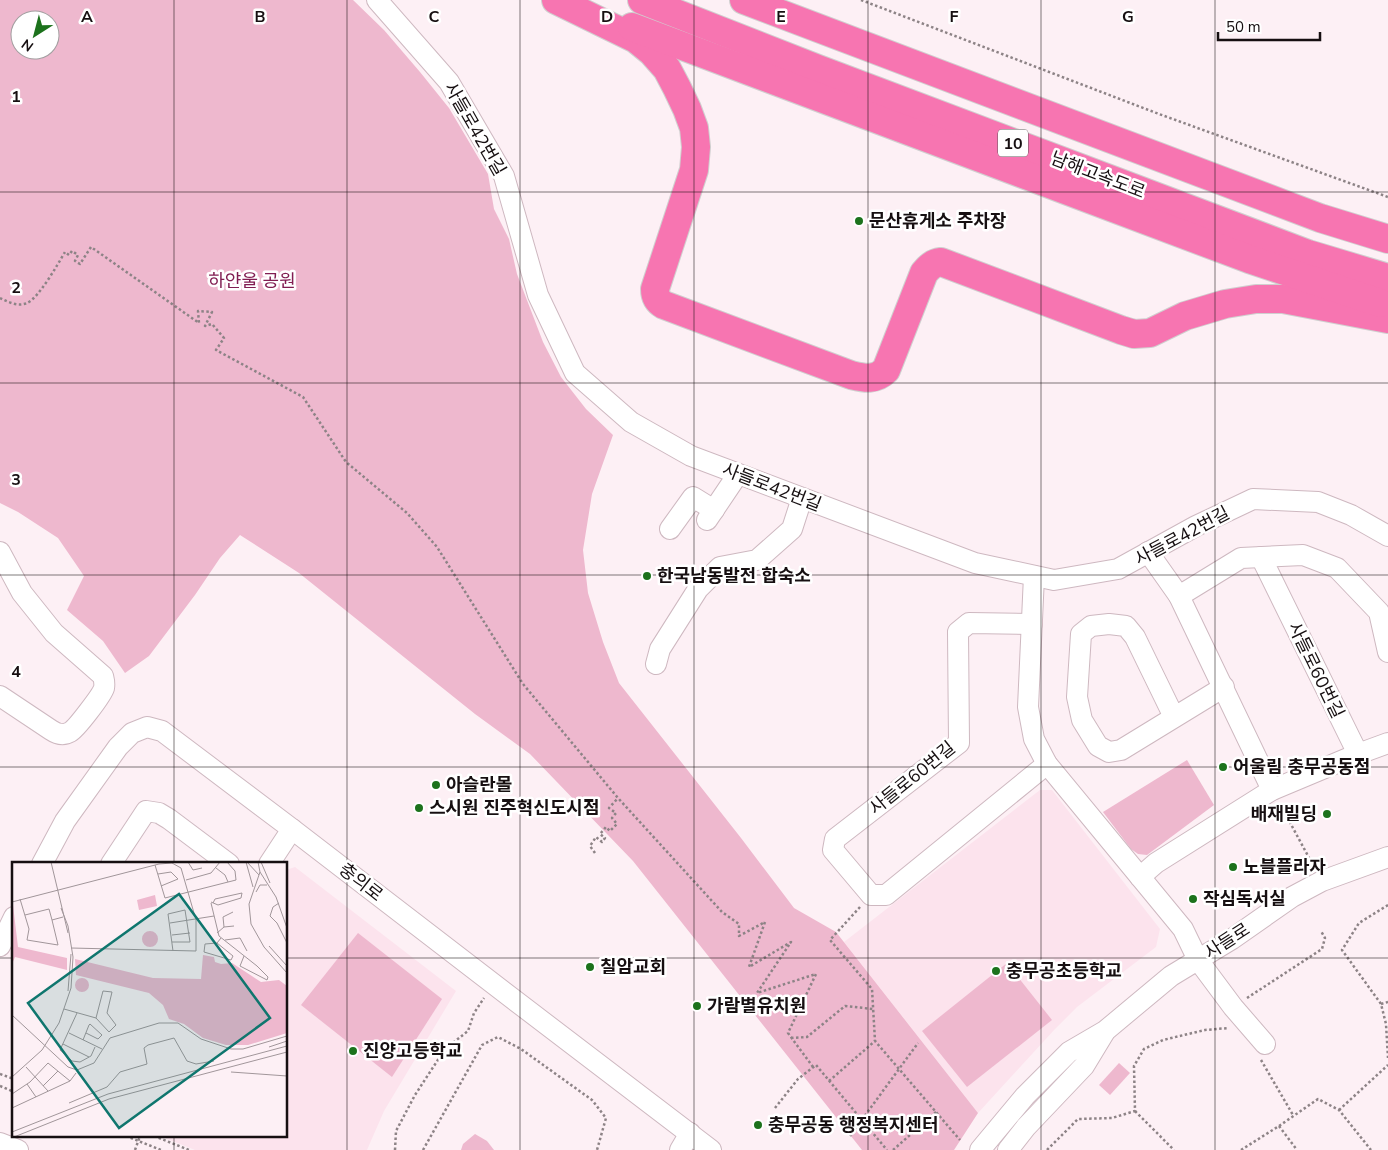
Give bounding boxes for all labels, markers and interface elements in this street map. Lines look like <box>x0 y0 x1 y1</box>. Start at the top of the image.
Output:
text: A <box>81 6 93 28</box>
text: B <box>254 6 266 28</box>
text: C <box>429 6 440 28</box>
text: D <box>601 6 613 28</box>
text: E <box>776 6 786 28</box>
text: F <box>950 6 959 28</box>
text: G <box>1122 6 1134 28</box>
north arrow <box>10 10 60 60</box>
scale bar <box>1218 10 1320 42</box>
text: 50 m <box>1226 17 1261 37</box>
text: N <box>18 34 37 56</box>
street label: 사들로42번길 <box>439 78 511 180</box>
text: 1 <box>11 86 21 108</box>
road number: 10 <box>998 130 1028 156</box>
street label: 남해고속도로 <box>1047 146 1149 204</box>
place label: 문산휴게소 주차장 <box>869 209 1007 233</box>
marker: 문산휴게소 주차장 <box>853 215 865 227</box>
park label: 하얀울 공원 <box>208 269 296 293</box>
text: 2 <box>11 277 21 299</box>
street label: 사들로42번길 <box>719 457 825 517</box>
text: 3 <box>11 469 21 491</box>
street label: 사들로42번길 <box>1130 501 1234 571</box>
place label: 한국남동발전 합숙소 <box>657 564 811 588</box>
marker: 한국남동발전 합숙소 <box>641 570 653 582</box>
street label: 사들로60번길 <box>1282 618 1350 722</box>
text: 4 <box>11 661 21 683</box>
street label: 사들로60번길 <box>864 736 960 820</box>
place label: 어울림 충무공동점 <box>1233 755 1370 779</box>
marker: 어울림 충무공동점 <box>1217 761 1229 773</box>
place label: 아슬란몰 <box>446 773 512 797</box>
marker: 아슬란몰 <box>430 779 442 791</box>
place label: 스시원 진주혁신도시점 <box>429 796 599 820</box>
marker: 스시원 진주혁신도시점 <box>413 802 425 814</box>
place label: 배재빌딩 <box>1251 802 1317 826</box>
marker: 배재빌딩 <box>1321 808 1333 820</box>
place label: 노블플라자 <box>1243 855 1326 879</box>
street label: 충의로 <box>334 857 388 907</box>
marker: 노블플라자 <box>1227 861 1239 873</box>
inset map <box>12 862 288 1138</box>
place label: 작심독서실 <box>1203 887 1286 911</box>
marker: 작심독서실 <box>1187 893 1199 905</box>
street label: 사들로 <box>1200 917 1254 965</box>
place label: 칠암교회 <box>600 955 666 979</box>
place label: 충무공초등학교 <box>1006 959 1122 983</box>
marker: 칠암교회 <box>584 961 596 973</box>
marker: 충무공초등학교 <box>990 965 1002 977</box>
place label: 가람별유치원 <box>707 994 806 1018</box>
marker: 가람별유치원 <box>691 1000 703 1012</box>
place label: 진양고등학교 <box>363 1039 462 1063</box>
marker: 진양고등학교 <box>347 1045 359 1057</box>
place label: 충무공동 행정복지센터 <box>768 1113 938 1137</box>
marker: 충무공동 행정복지센터 <box>752 1119 764 1131</box>

